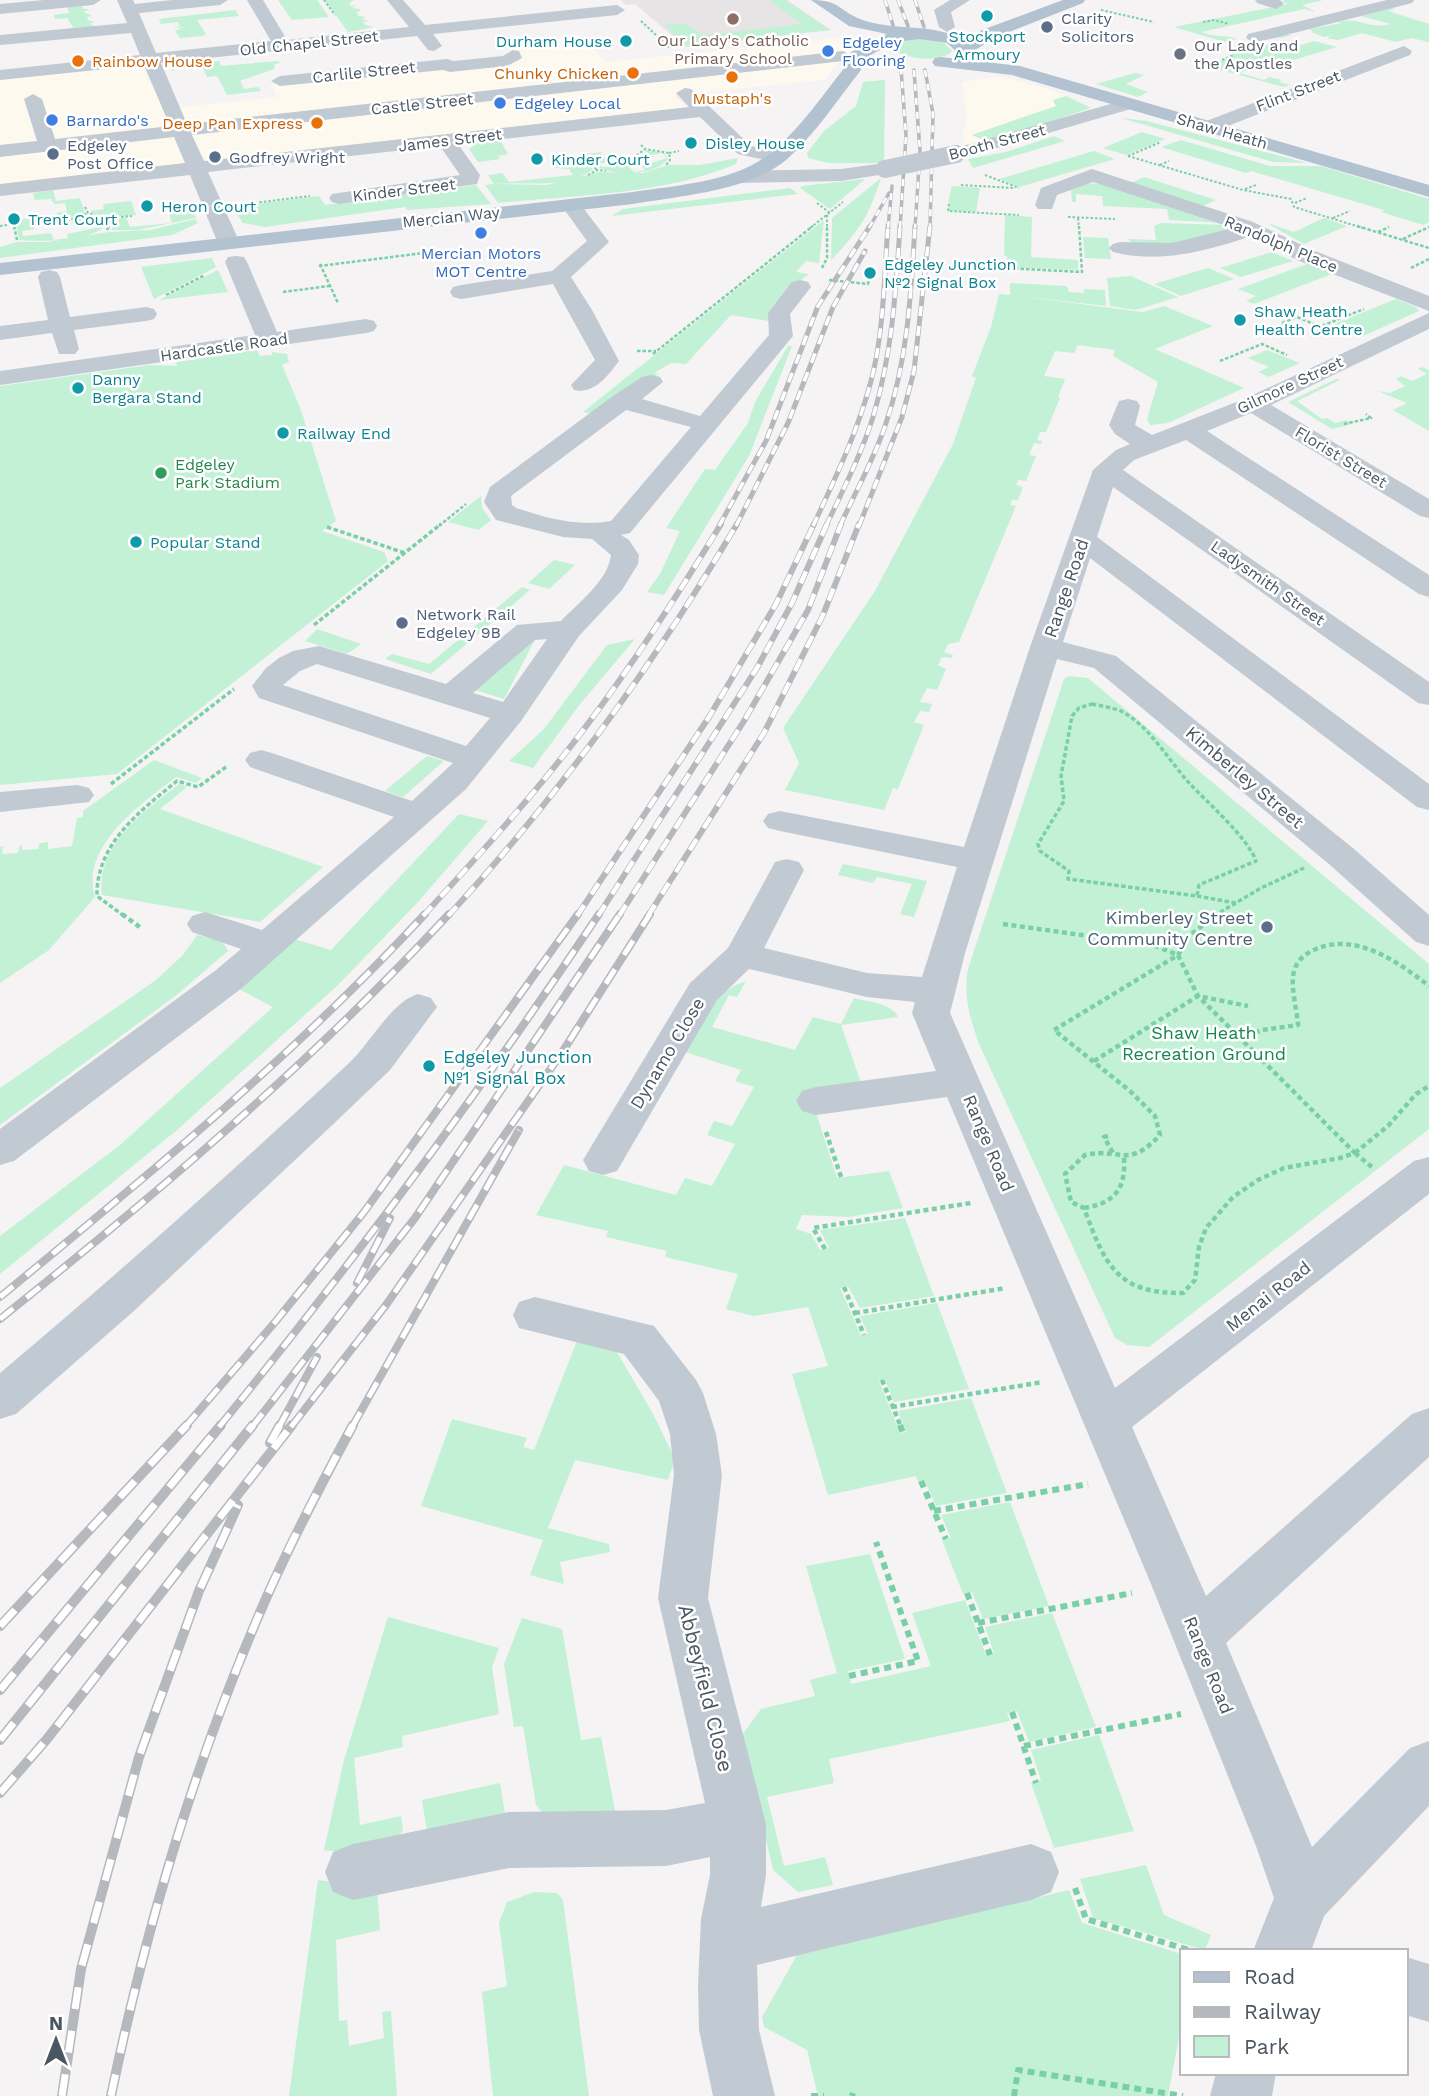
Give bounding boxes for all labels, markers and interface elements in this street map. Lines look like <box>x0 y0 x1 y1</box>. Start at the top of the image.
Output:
marker: Stockport Armoury <box>979 8 995 24</box>
place label: Clarity Solicitors <box>1061 9 1134 46</box>
marker: Our Lady's Catholic Primary School <box>725 11 741 27</box>
marker: Clarity Solicitors <box>1039 19 1055 35</box>
street label: Old Chapel Street <box>239 26 380 60</box>
place label: Stockport Armoury <box>949 27 1026 64</box>
place label: Our Lady's Catholic Primary School <box>657 31 809 68</box>
place label: Durham House <box>496 32 612 51</box>
marker: Durham House <box>618 33 634 49</box>
place label: Edgeley Flooring <box>842 33 906 70</box>
place label: Our Lady and the Apostles <box>1194 36 1298 73</box>
marker: Edgeley Flooring <box>820 43 836 59</box>
marker: Our Lady and the Apostles <box>1172 46 1188 62</box>
place label: Rainbow House <box>92 52 212 71</box>
marker: Rainbow House <box>70 53 86 69</box>
street label: Carlile Street <box>312 57 417 87</box>
place label: Chunky Chicken <box>494 64 619 83</box>
marker: Chunky Chicken <box>625 65 641 81</box>
street label: Flint Street <box>1253 66 1343 116</box>
marker: Mustaph's <box>724 69 740 85</box>
street label: Castle Street <box>370 89 474 119</box>
place label: Mustaph's <box>692 89 772 108</box>
place label: Edgeley Local <box>514 94 621 113</box>
marker: Edgeley Local <box>492 95 508 111</box>
street label: Shaw Heath <box>1174 109 1270 153</box>
place label: Barnardo's <box>66 111 149 130</box>
marker: Barnardo's <box>44 112 60 128</box>
place label: Deep Pan Express <box>162 114 303 133</box>
marker: Deep Pan Express <box>309 115 325 131</box>
street label: Booth Street <box>946 120 1048 164</box>
street label: James Street <box>397 124 503 156</box>
place label: Disley House <box>705 134 805 153</box>
marker: Disley House <box>683 135 699 151</box>
place label: Edgeley Post Office <box>67 136 154 173</box>
marker: Edgeley Post Office <box>45 146 61 162</box>
place label: Godfrey Wright <box>229 148 346 167</box>
marker: Godfrey Wright <box>207 149 223 165</box>
place label: Kinder Court <box>551 150 650 169</box>
marker: Kinder Court <box>529 151 545 167</box>
street label: Kinder Street <box>351 174 457 206</box>
place label: Heron Court <box>161 197 257 216</box>
marker: Heron Court <box>139 198 155 214</box>
street label: Mercian Way <box>401 202 501 232</box>
place label: Trent Court <box>28 210 118 229</box>
marker: Trent Court <box>6 211 22 227</box>
street label: Randolph Place <box>1221 212 1341 276</box>
marker: Mercian Motors MOT Centre <box>473 225 489 241</box>
place label: Mercian Motors MOT Centre <box>421 244 541 281</box>
place label: Edgeley Junction №2 Signal Box <box>884 255 1016 292</box>
marker: Edgeley Junction №2 Signal Box <box>862 265 878 281</box>
place label: Shaw Heath Health Centre <box>1254 302 1363 339</box>
marker: Shaw Heath Health Centre <box>1232 312 1248 328</box>
street label: Hardcastle Road <box>159 329 289 365</box>
street label: Gilmore Street <box>1234 352 1346 418</box>
place label: Danny Bergara Stand <box>92 370 202 407</box>
marker: Danny Bergara Stand <box>70 380 86 396</box>
street label: Florist Street <box>1292 422 1391 492</box>
place label: Railway End <box>297 424 391 443</box>
marker: Railway End <box>275 425 291 441</box>
place label: Edgeley Park Stadium <box>175 455 280 492</box>
marker: Edgeley Park Stadium <box>153 465 169 481</box>
place label: Popular Stand <box>150 533 261 552</box>
marker: Popular Stand <box>128 534 144 550</box>
street label: Range Road <box>1039 536 1093 640</box>
street label: Ladysmith Street <box>1207 537 1329 630</box>
place label: Network Rail Edgeley 9B <box>416 605 516 642</box>
marker: Network Rail Edgeley 9B <box>394 615 410 631</box>
street label: Kimberley Street <box>1182 722 1309 833</box>
place label: Kimberley Street Community Centre <box>1087 907 1253 949</box>
marker: Kimberley Street Community Centre <box>1259 919 1275 935</box>
street label: Dynamo Close <box>626 994 708 1112</box>
park label: Shaw Heath Recreation Ground <box>1122 1022 1286 1064</box>
place label: Edgeley Junction №1 Signal Box <box>443 1046 592 1088</box>
marker: Edgeley Junction №1 Signal Box <box>421 1058 437 1074</box>
street label: Range Road <box>959 1091 1019 1195</box>
street label: Menai Road <box>1221 1256 1315 1336</box>
street label: Abbeyfield Close <box>673 1602 739 1774</box>
street label: Range Road <box>1180 1613 1238 1717</box>
legend <box>1180 1949 1408 2075</box>
text: Road <box>1244 1964 1295 1989</box>
text: Railway <box>1244 1999 1321 2024</box>
north arrow <box>21 2005 91 2075</box>
text: N <box>49 2012 63 2035</box>
text: Park <box>1244 2034 1289 2059</box>

